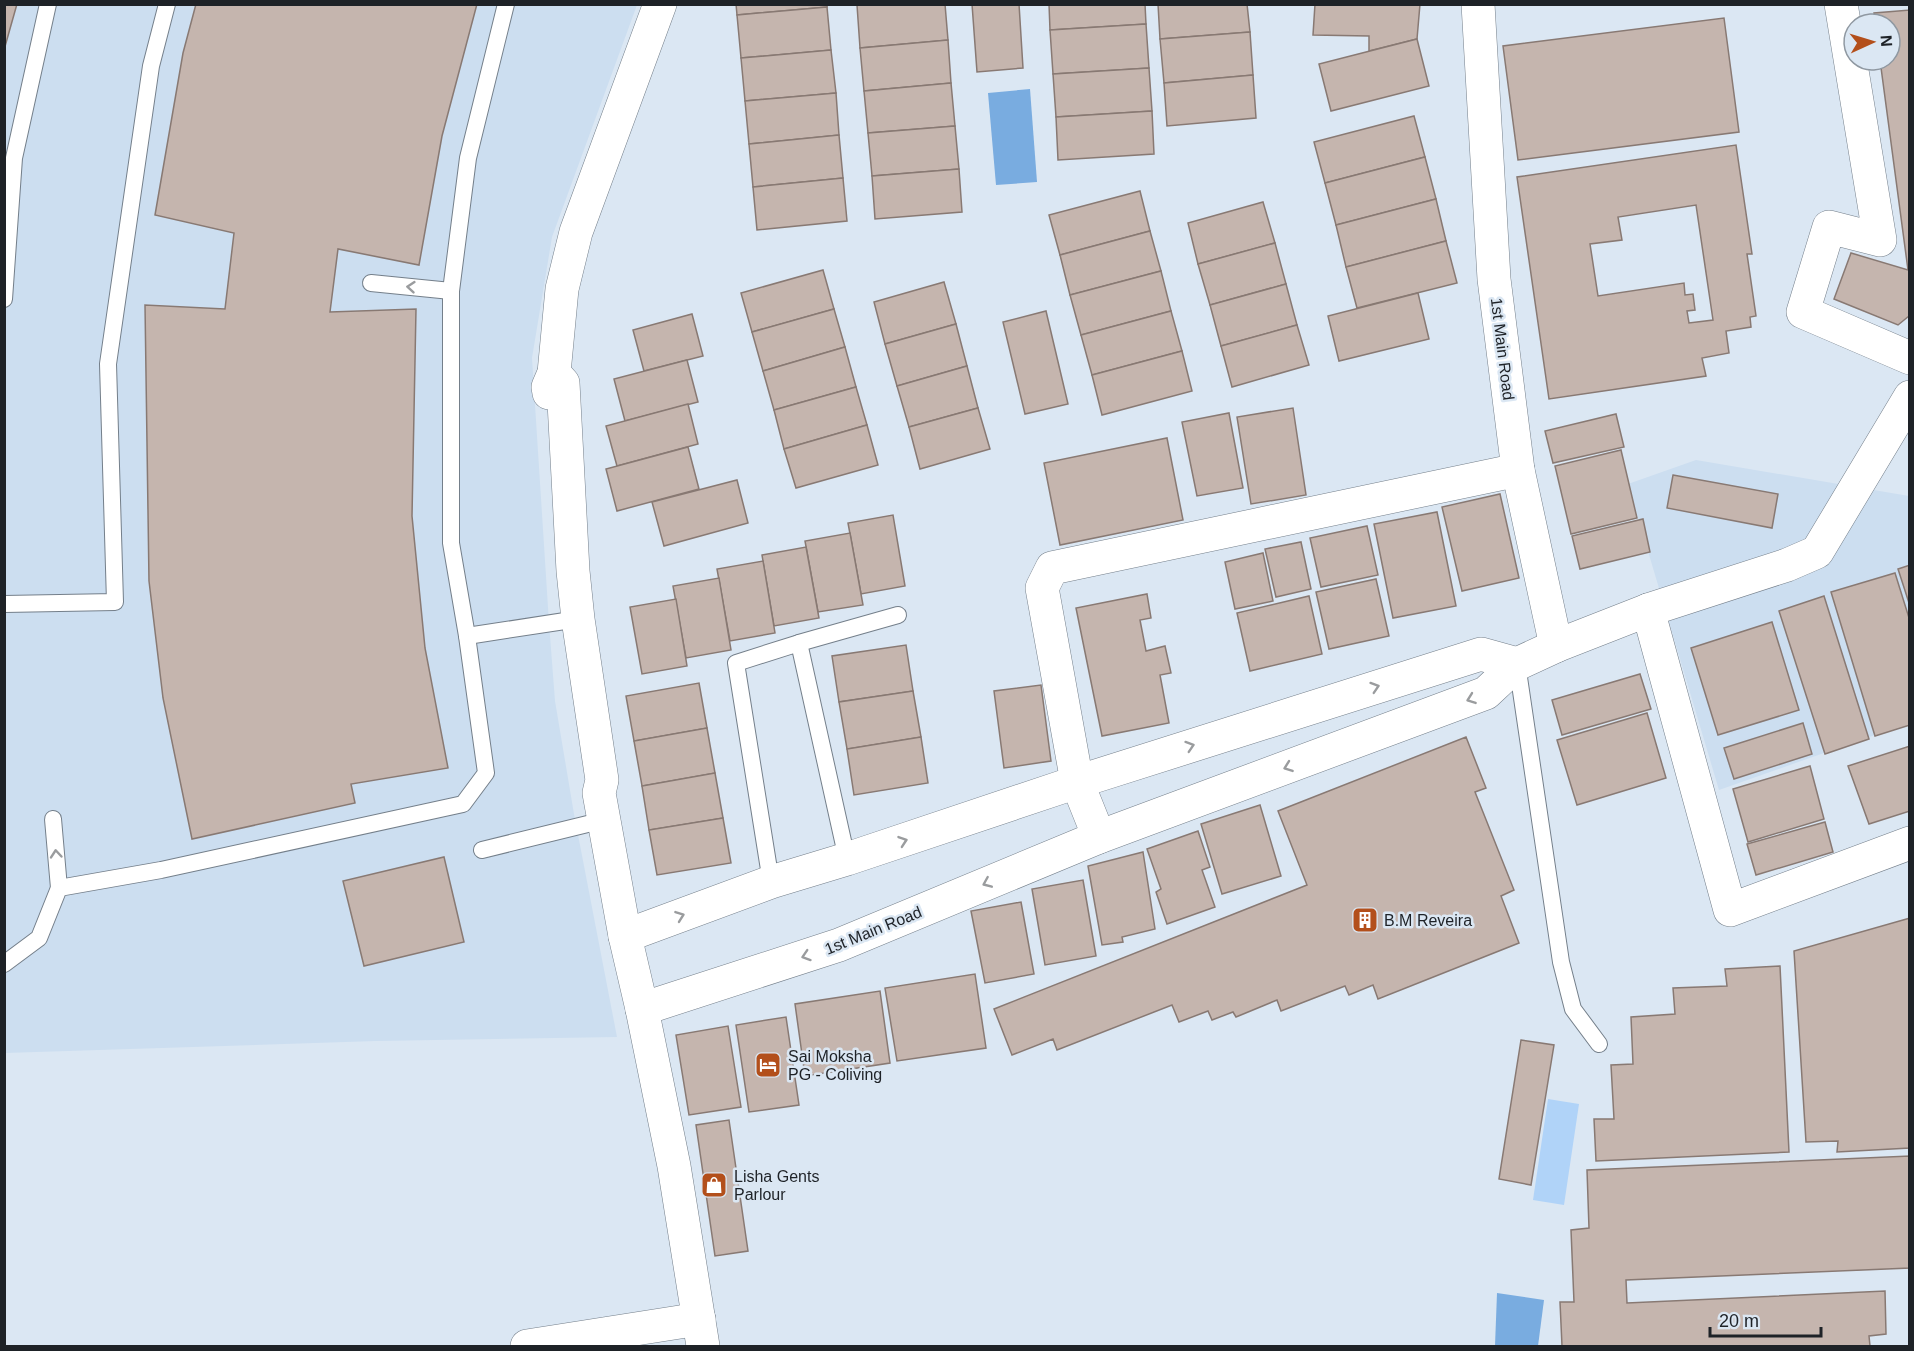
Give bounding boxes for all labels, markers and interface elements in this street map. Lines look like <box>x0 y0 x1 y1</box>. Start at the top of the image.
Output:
north arrow <box>1842 12 1902 72</box>
text: N <box>1878 35 1895 47</box>
one-way arrow <box>407 281 416 294</box>
street label: 1st Main Road <box>1488 297 1517 401</box>
one-way arrow <box>1369 682 1380 694</box>
one-way arrow <box>1466 692 1477 704</box>
one-way arrow <box>1184 741 1195 753</box>
one-way arrow <box>1283 760 1294 772</box>
one-way arrow <box>897 835 908 848</box>
one-way arrow <box>50 849 63 858</box>
one-way arrow <box>982 876 993 888</box>
street label: 1st Main Road <box>822 903 924 958</box>
building icon: B.M Reveira <box>1350 905 1380 935</box>
one-way arrow <box>674 910 685 923</box>
place label: B.M Reveira <box>1384 912 1472 929</box>
one-way arrow <box>801 948 812 961</box>
place label: Sai Moksha PG - Coliving <box>788 1048 882 1083</box>
hotel icon: Sai Moksha PG - Coliving <box>753 1050 783 1080</box>
place label: Lisha Gents Parlour <box>734 1168 819 1203</box>
shop icon: Lisha Gents Parlour <box>699 1170 729 1200</box>
scale bar <box>1710 1300 1821 1338</box>
text: 20 m <box>1719 1311 1759 1331</box>

